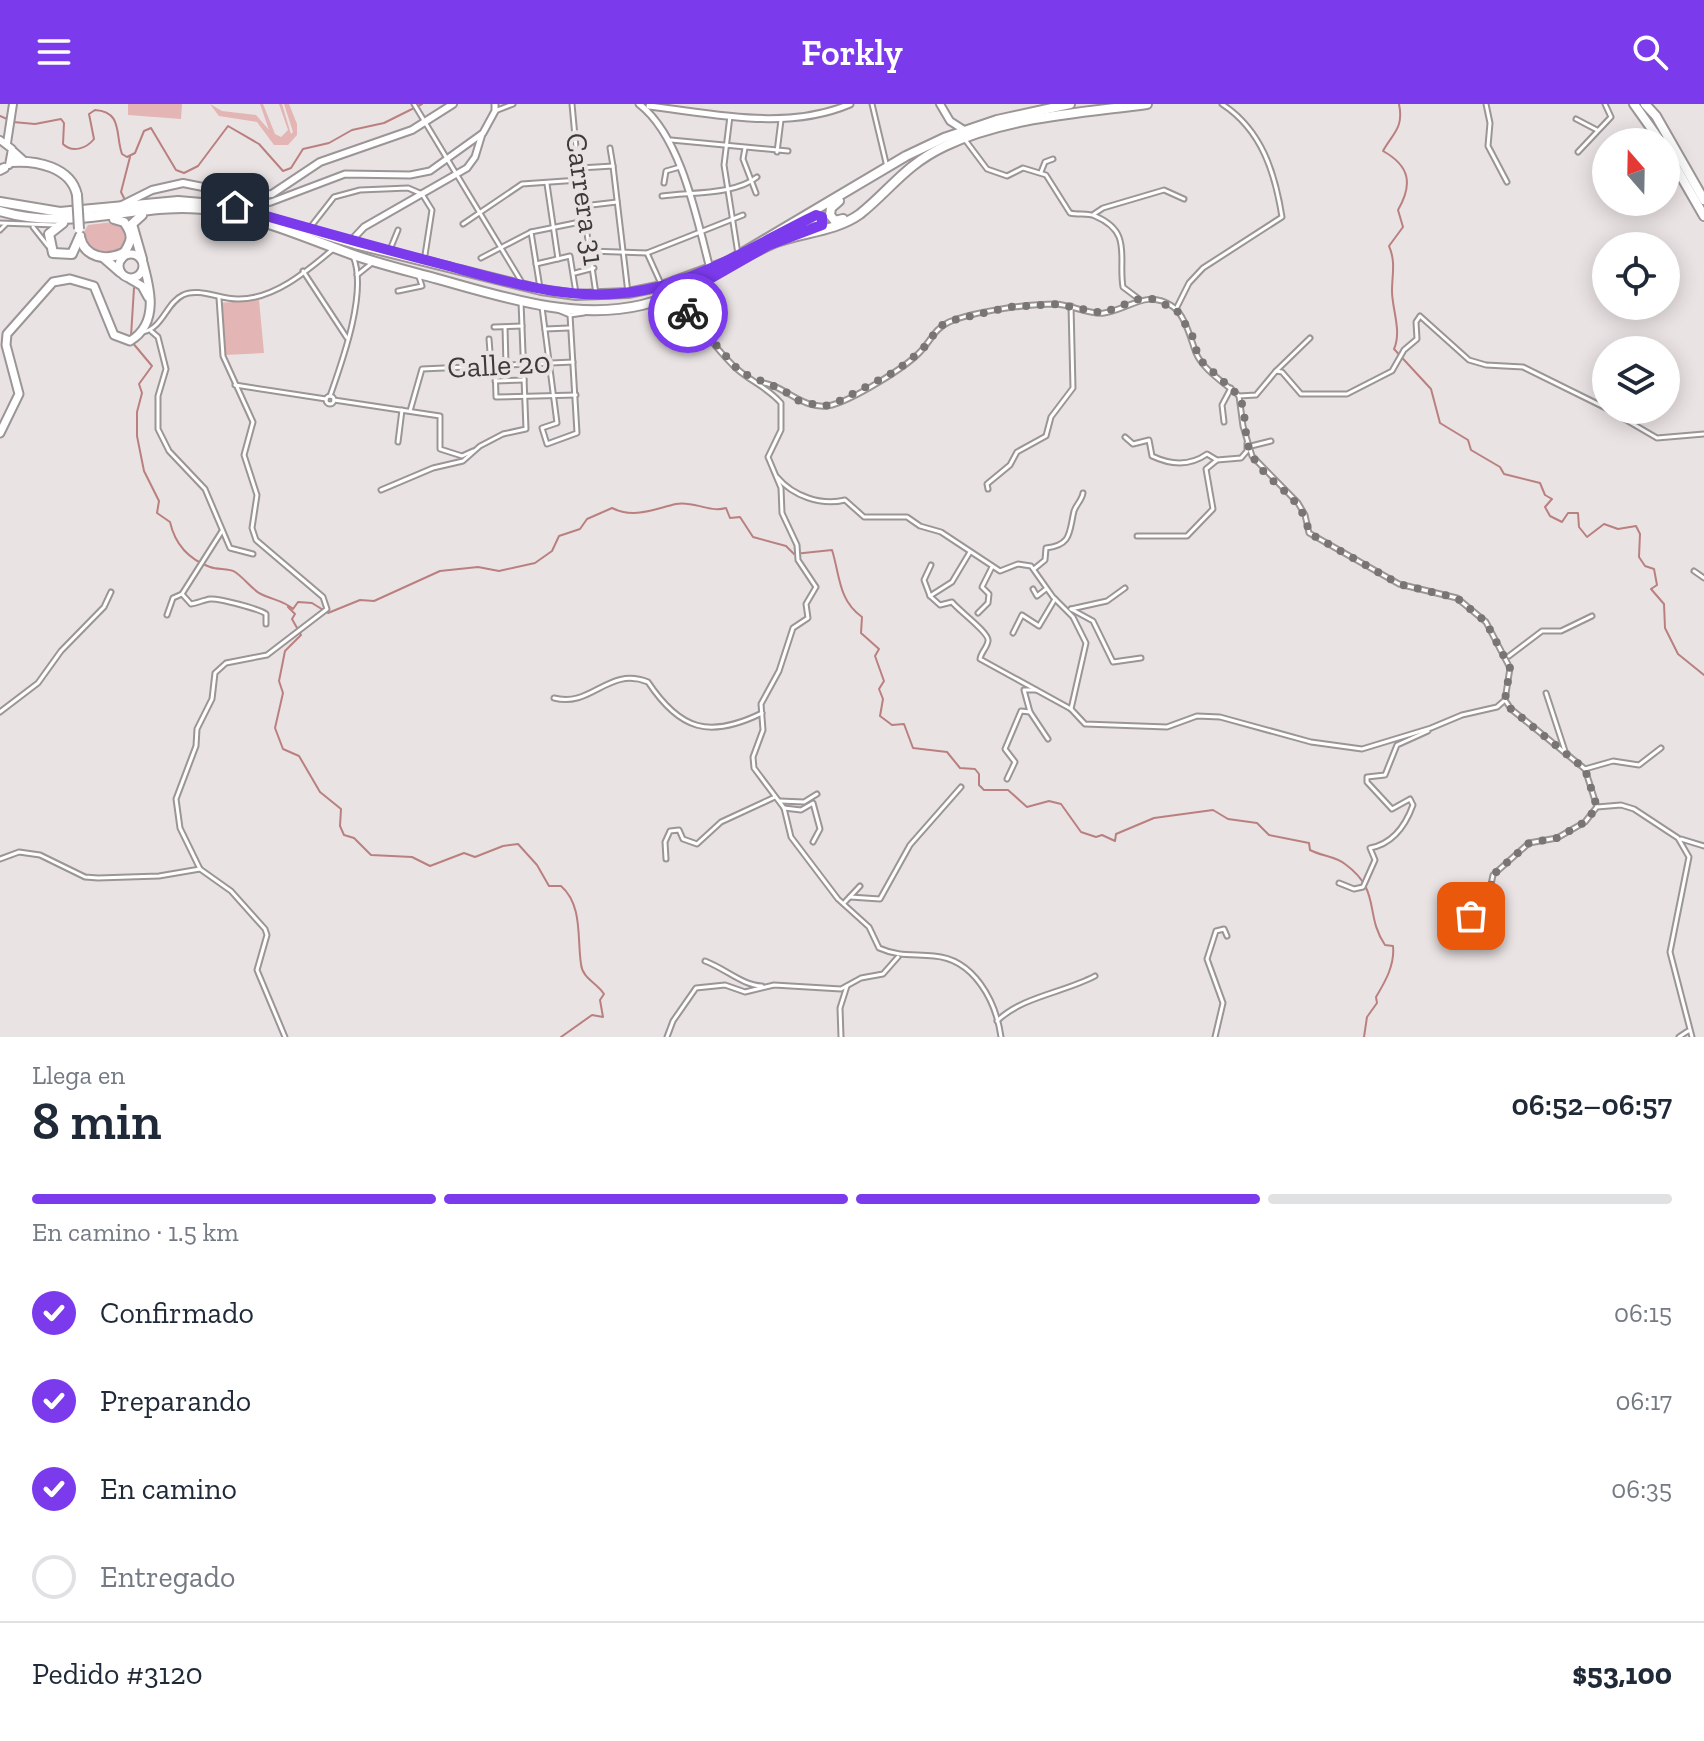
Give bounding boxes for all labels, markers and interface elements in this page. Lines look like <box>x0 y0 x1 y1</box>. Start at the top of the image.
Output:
icon: menu <box>32 30 76 74</box>
icon: search <box>1628 30 1672 74</box>
text: Forkly <box>801 31 903 74</box>
north arrow <box>1592 128 1680 216</box>
map controls <box>1592 128 1680 424</box>
street label: Carrera 31 <box>558 130 612 268</box>
pin <box>201 173 269 241</box>
icon: home <box>213 185 257 229</box>
button: locate <box>1592 232 1680 320</box>
courier <box>648 273 728 353</box>
icon: bike <box>666 291 710 335</box>
button: layers <box>1592 336 1680 424</box>
street label: Calle 20 <box>446 344 552 386</box>
pin <box>1437 882 1505 950</box>
icon: bag <box>1449 894 1493 938</box>
text: Llega en <box>32 1059 125 1091</box>
text: 06:52–06:57 <box>1511 1087 1672 1123</box>
text: 8 min <box>32 1090 161 1152</box>
text: En camino · 1.5 km <box>32 1216 239 1248</box>
icon: check <box>32 1291 76 1335</box>
text: Confirmado <box>100 1295 254 1331</box>
text: 06:15 <box>1614 1297 1672 1329</box>
icon: check <box>32 1379 76 1423</box>
text: Preparando <box>100 1383 251 1419</box>
text: 06:17 <box>1616 1385 1672 1417</box>
icon: check <box>32 1467 76 1511</box>
text: En camino <box>100 1471 237 1507</box>
text: 06:35 <box>1611 1473 1672 1505</box>
text: Entregado <box>100 1559 235 1595</box>
text: Pedido #3120 <box>32 1656 203 1692</box>
text: $53,100 <box>1572 1656 1672 1692</box>

